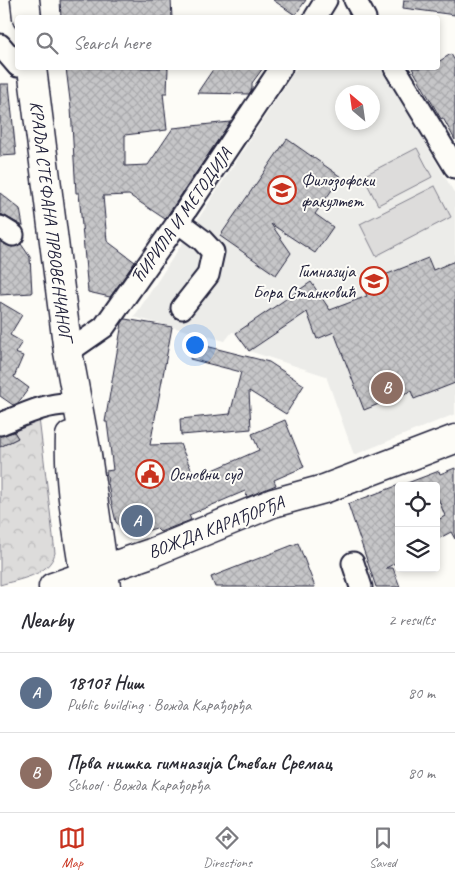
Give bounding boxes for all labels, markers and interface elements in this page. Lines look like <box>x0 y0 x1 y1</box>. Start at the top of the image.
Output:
search box <box>15 15 440 70</box>
icon: search <box>33 29 61 57</box>
text: Search here <box>73 31 150 55</box>
north arrow <box>335 85 380 130</box>
street label: КРАЉА СТЕФАНА ПРВОВЕНЧАНОГ <box>25 100 77 346</box>
street label: ЋИРИЛА И МЕТОДИЈА <box>126 143 237 288</box>
place label: Филозофски факултет <box>301 169 376 212</box>
school or university icon: Филозофски факултет <box>267 175 297 205</box>
place label: Гимназија Бора Станковић <box>253 260 356 303</box>
school or university icon: Гимназија Бора Станковић <box>359 266 389 296</box>
your location <box>182 332 208 358</box>
pin: B <box>371 369 403 407</box>
public building icon: Основни суд <box>135 459 165 489</box>
place label: Основни суд <box>169 463 244 485</box>
map controls <box>395 482 440 572</box>
button: locate <box>395 482 440 527</box>
street label: ВОЖДА КАРАЂОРЂА <box>145 491 288 564</box>
pin: A <box>121 502 153 540</box>
button: layers <box>395 527 440 572</box>
text: Nearby <box>20 607 73 633</box>
text: 2 results <box>388 610 435 630</box>
text: 18107 Ниш <box>67 671 144 695</box>
text: A <box>32 683 40 703</box>
text: 80 m <box>408 683 435 703</box>
text: Public building · Вожда Карађорђа <box>67 695 251 715</box>
text: Прва нишка гимназија Стеван Сремац <box>67 751 332 775</box>
text: B <box>32 763 40 783</box>
text: 80 m <box>408 763 435 783</box>
text: School · Вожда Карађорђа <box>67 775 210 795</box>
tab: Map <box>58 824 86 871</box>
tab: Directions <box>203 824 252 871</box>
tab: Saved <box>369 824 397 871</box>

